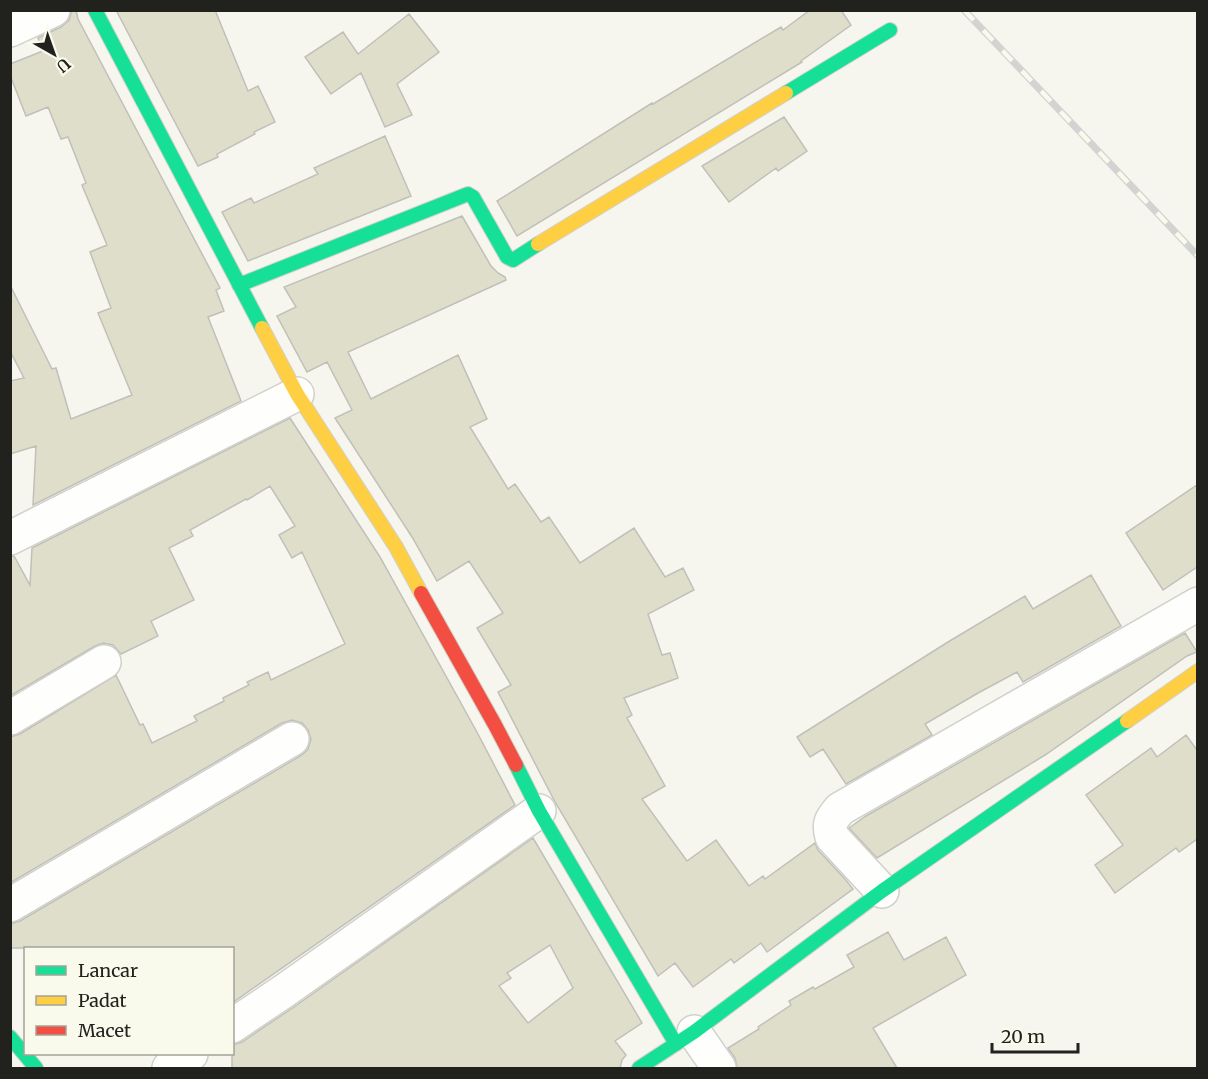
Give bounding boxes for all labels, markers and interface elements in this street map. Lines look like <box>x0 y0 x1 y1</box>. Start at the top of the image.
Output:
north arrow <box>24 24 84 84</box>
text: U <box>53 54 75 77</box>
legend <box>24 947 234 1055</box>
text: Lancar <box>78 959 138 982</box>
text: Padat <box>78 989 127 1012</box>
scale bar <box>992 1016 1078 1054</box>
text: Macet <box>78 1019 131 1042</box>
text: 20 m <box>1001 1025 1045 1048</box>

